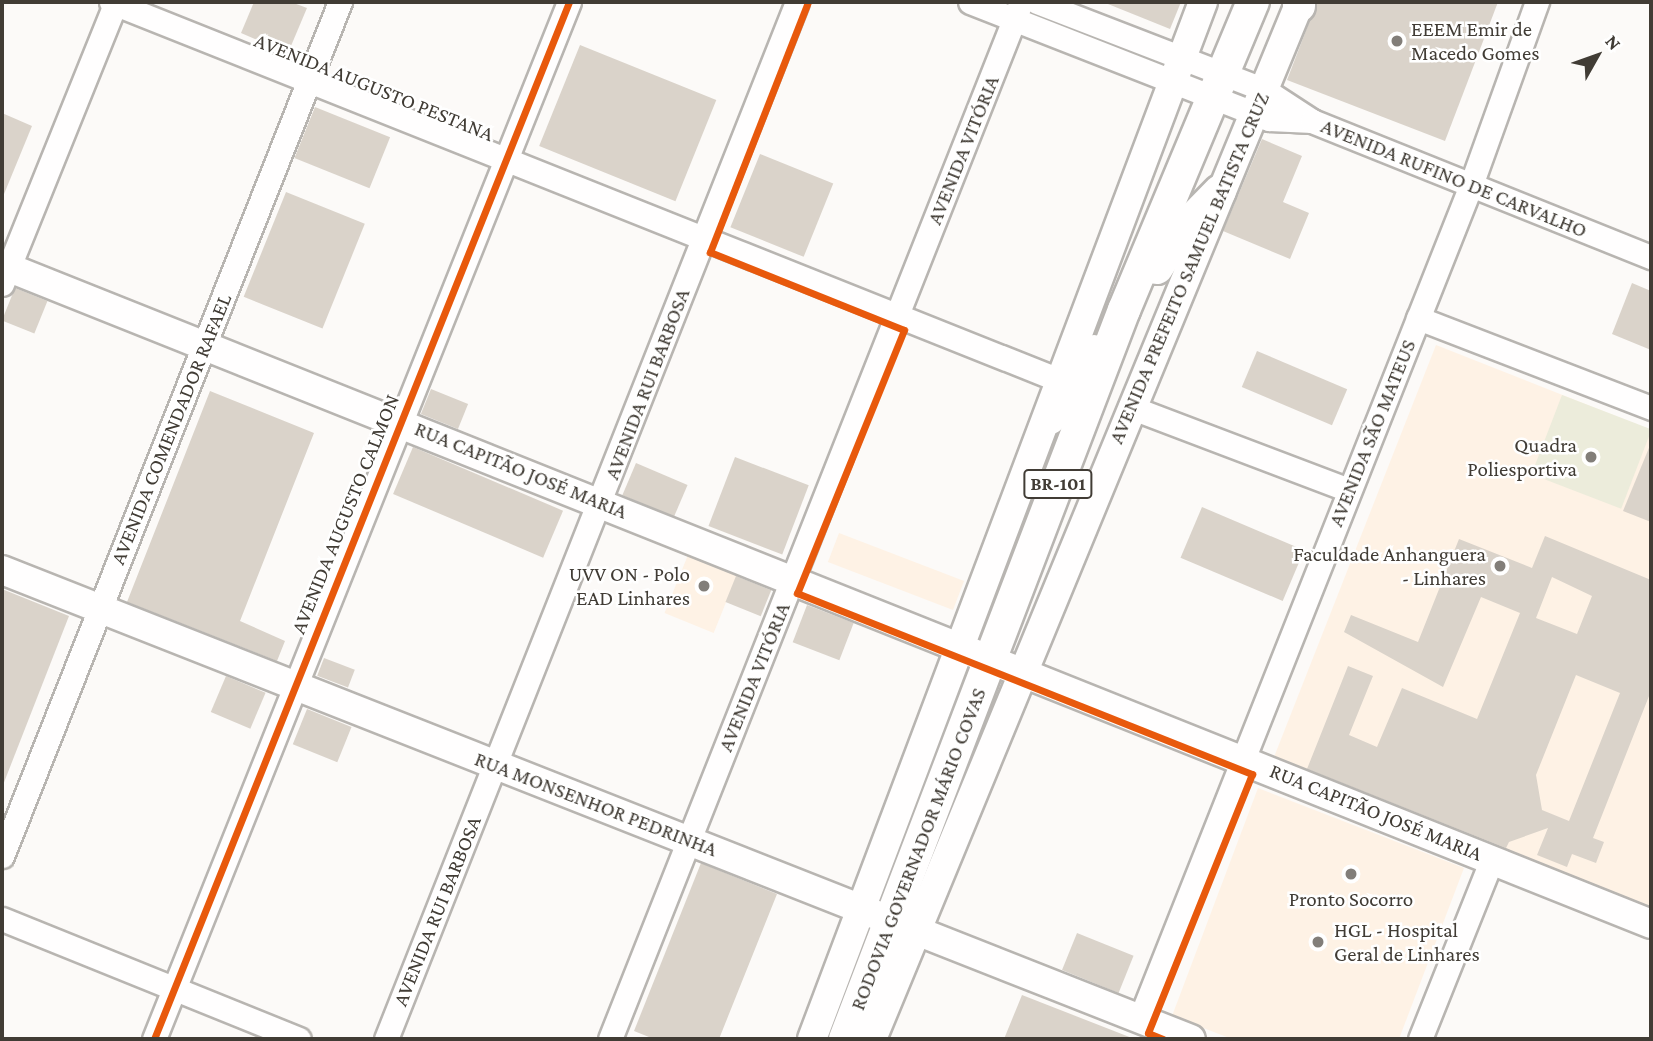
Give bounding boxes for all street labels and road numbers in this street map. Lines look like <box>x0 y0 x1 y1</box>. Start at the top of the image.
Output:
street label: AVENIDA AUGUSTO PESTANA <box>251 27 497 147</box>
street label: AVENIDA VITÓRIA <box>922 72 1004 228</box>
street label: AVENIDA PREFEITO SAMUEL BATISTA CRUZ <box>1103 89 1275 447</box>
street label: AVENIDA RUFINO DE CARVALHO <box>1317 113 1591 243</box>
street label: AVENIDA RUI BARBOSA <box>599 285 695 483</box>
street label: AVENIDA COMENDADOR RAFAEL <box>105 290 237 568</box>
street label: AVENIDA SÃO MATEUS <box>1323 336 1421 530</box>
street label: AVENIDA AUGUSTO CALMON <box>285 391 405 637</box>
street label: RUA CAPITÃO JOSÉ MARIA <box>411 416 631 524</box>
road number: BR-101 <box>1023 468 1093 499</box>
street label: AVENIDA VITÓRIA <box>713 599 795 755</box>
street label: RODOVIA GOVERNADOR MÁRIO COVAS <box>845 684 991 1014</box>
street label: RUA MONSENHOR PEDRINHA <box>471 746 721 862</box>
street label: RUA CAPITÃO JOSÉ MARIA <box>1266 758 1486 866</box>
street label: AVENIDA RUI BARBOSA <box>387 812 487 1010</box>

